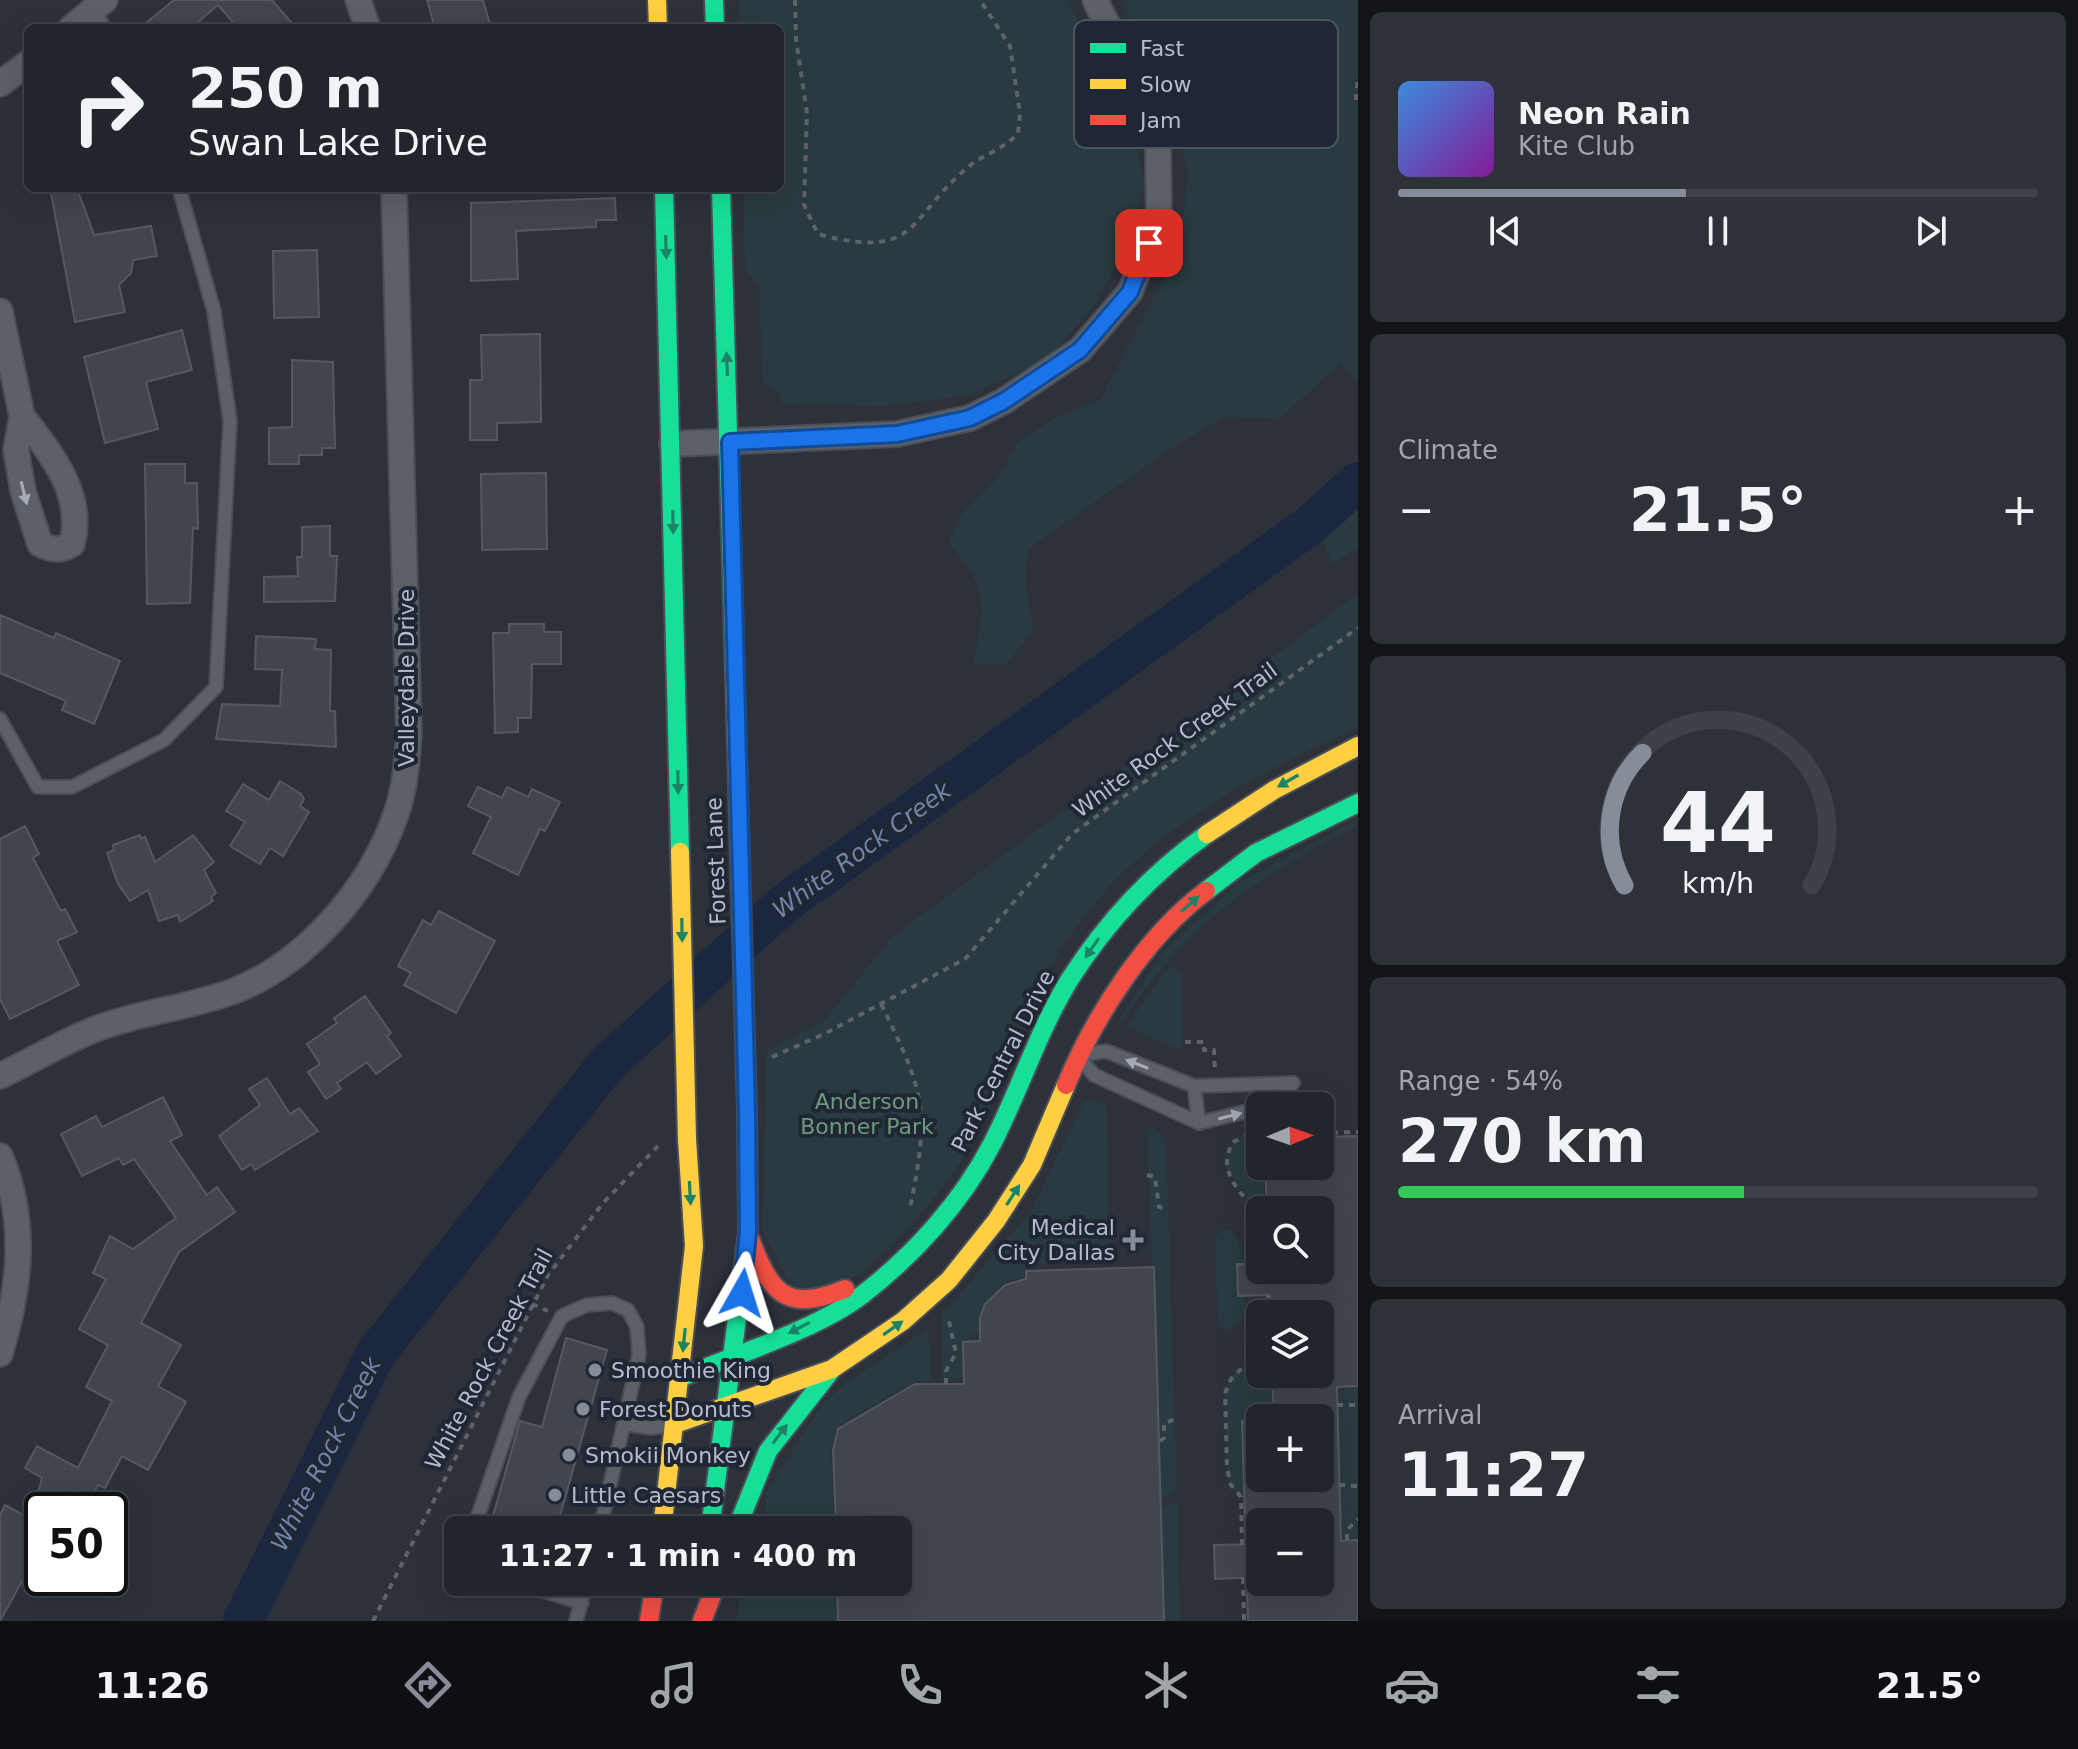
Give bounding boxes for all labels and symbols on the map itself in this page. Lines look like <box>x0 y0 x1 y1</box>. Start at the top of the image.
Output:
legend <box>1074 20 1338 148</box>
text: Fast <box>1140 36 1185 61</box>
text: Slow <box>1140 72 1192 97</box>
text: Jam <box>1138 108 1181 133</box>
pin <box>1115 209 1183 277</box>
one-way arrow <box>660 235 673 260</box>
one-way arrow <box>721 351 734 376</box>
one-way arrow <box>19 480 31 505</box>
one-way arrow <box>667 510 679 535</box>
street label: Valleydale Drive <box>394 589 419 767</box>
street label: White Rock Creek Trail <box>1068 658 1282 822</box>
one-way arrow <box>672 770 685 795</box>
water label: White Rock Creek <box>767 775 957 924</box>
one-way arrow <box>1277 775 1300 788</box>
street label: Forest Lane <box>701 797 731 925</box>
one-way arrow <box>1179 896 1199 913</box>
one-way arrow <box>676 918 688 943</box>
one-way arrow <box>1085 938 1100 959</box>
street label: Park Central Drive <box>946 966 1060 1156</box>
one-way arrow <box>1125 1057 1149 1070</box>
park label: Anderson Bonner Park <box>800 1089 934 1139</box>
north arrow <box>1246 1092 1334 1180</box>
one-way arrow <box>1217 1109 1242 1121</box>
one-way arrow <box>684 1181 697 1206</box>
one-way arrow <box>1005 1184 1019 1206</box>
place label: Medical City Dallas <box>997 1215 1115 1265</box>
marker: Medical City Dallas <box>1122 1229 1144 1251</box>
street label: White Rock Creek Trail <box>420 1244 558 1474</box>
position arrow <box>700 1251 784 1335</box>
one-way arrow <box>882 1321 903 1336</box>
one-way arrow <box>788 1322 811 1335</box>
one-way arrow <box>678 1328 691 1353</box>
water label: White Rock Creek <box>265 1352 387 1555</box>
place label: Smoothie King <box>611 1358 771 1383</box>
marker: Smoothie King <box>586 1361 604 1379</box>
place label: Forest Donuts <box>599 1397 752 1422</box>
marker: Forest Donuts <box>574 1400 592 1418</box>
one-way arrow <box>772 1424 788 1445</box>
place label: Smokii Monkey <box>585 1443 751 1468</box>
marker: Smokii Monkey <box>560 1446 578 1464</box>
place label: Little Caesars <box>571 1483 721 1508</box>
marker: Little Caesars <box>546 1486 564 1504</box>
speed limit sign: 50 <box>24 1492 128 1596</box>

